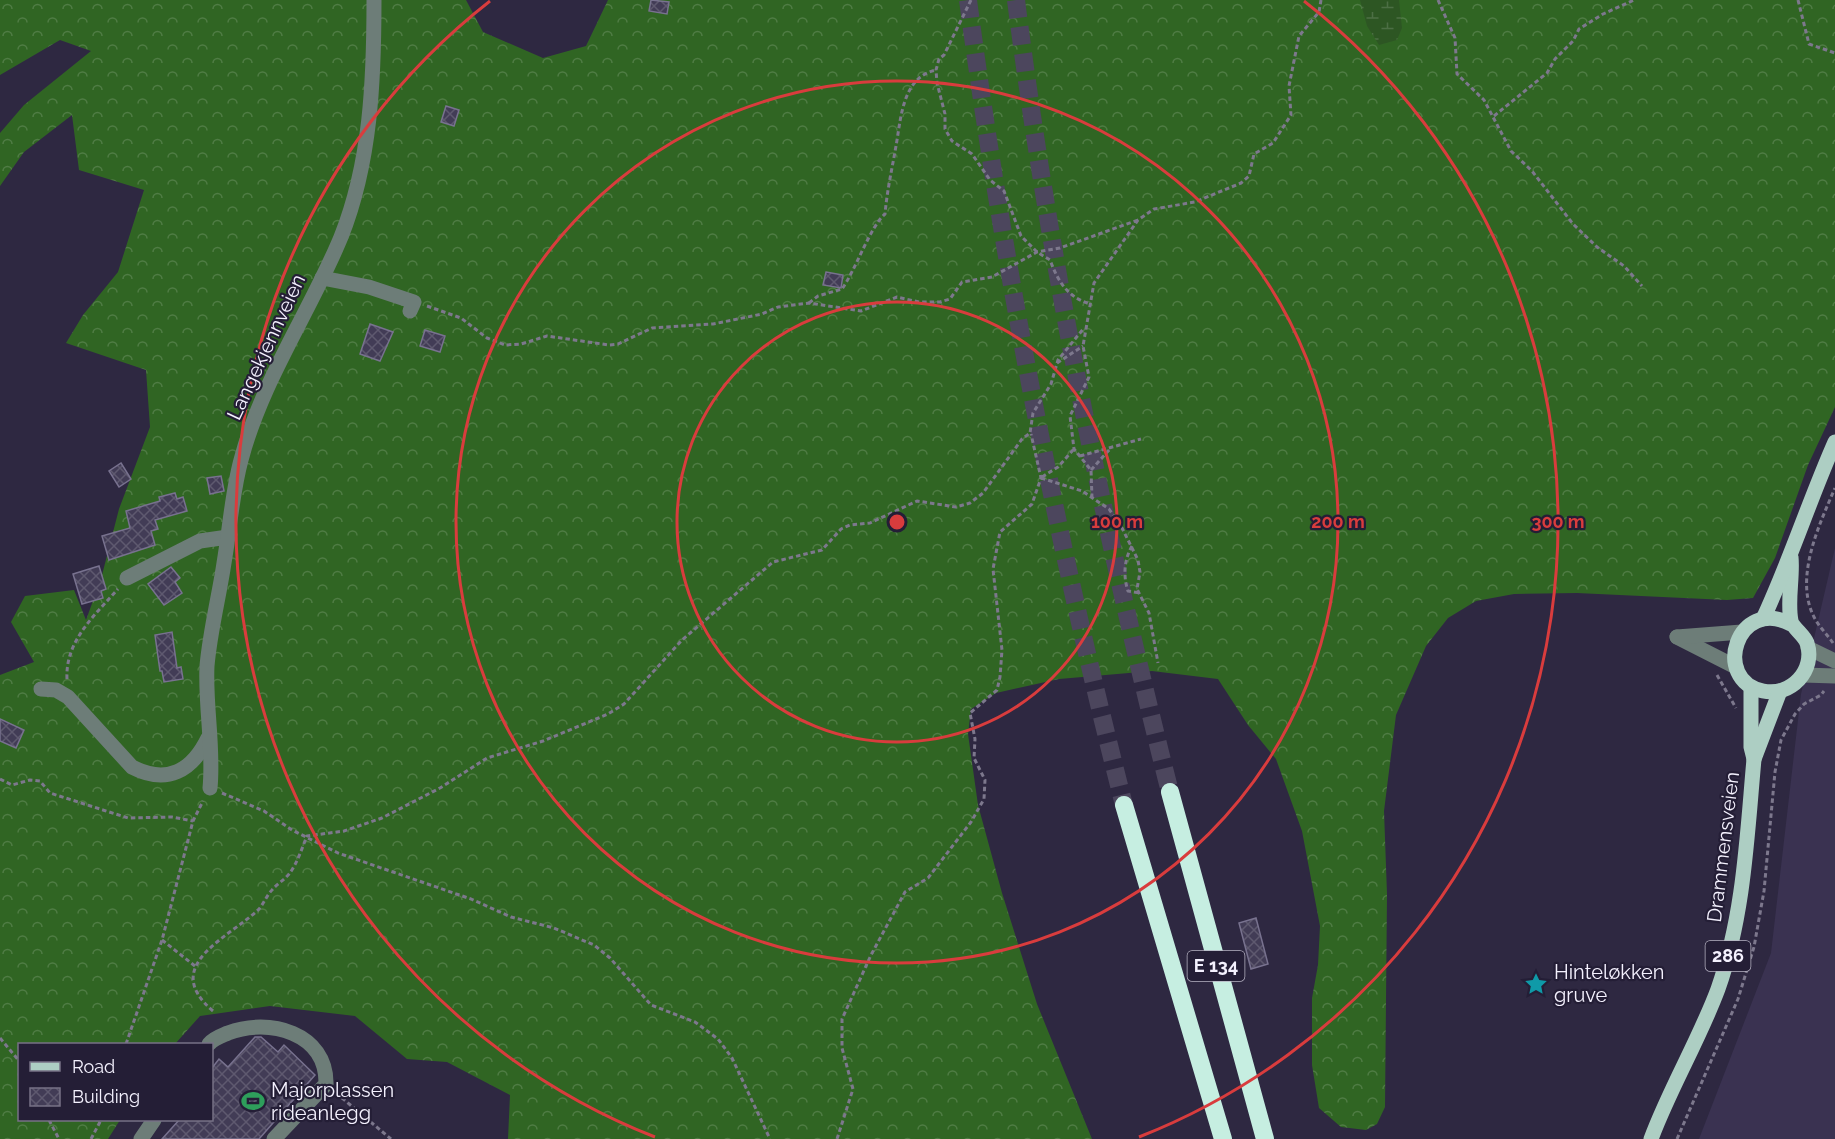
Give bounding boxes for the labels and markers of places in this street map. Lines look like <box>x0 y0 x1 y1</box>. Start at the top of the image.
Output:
centre of rings <box>887 512 907 532</box>
place label: Hinteløkken gruve <box>1554 960 1664 1007</box>
place icon: Hinteløkken gruve <box>1523 971 1549 997</box>
place label: Majorplassen rideanlegg <box>271 1078 394 1125</box>
sports icon: Majorplassen rideanlegg <box>240 1088 266 1114</box>

